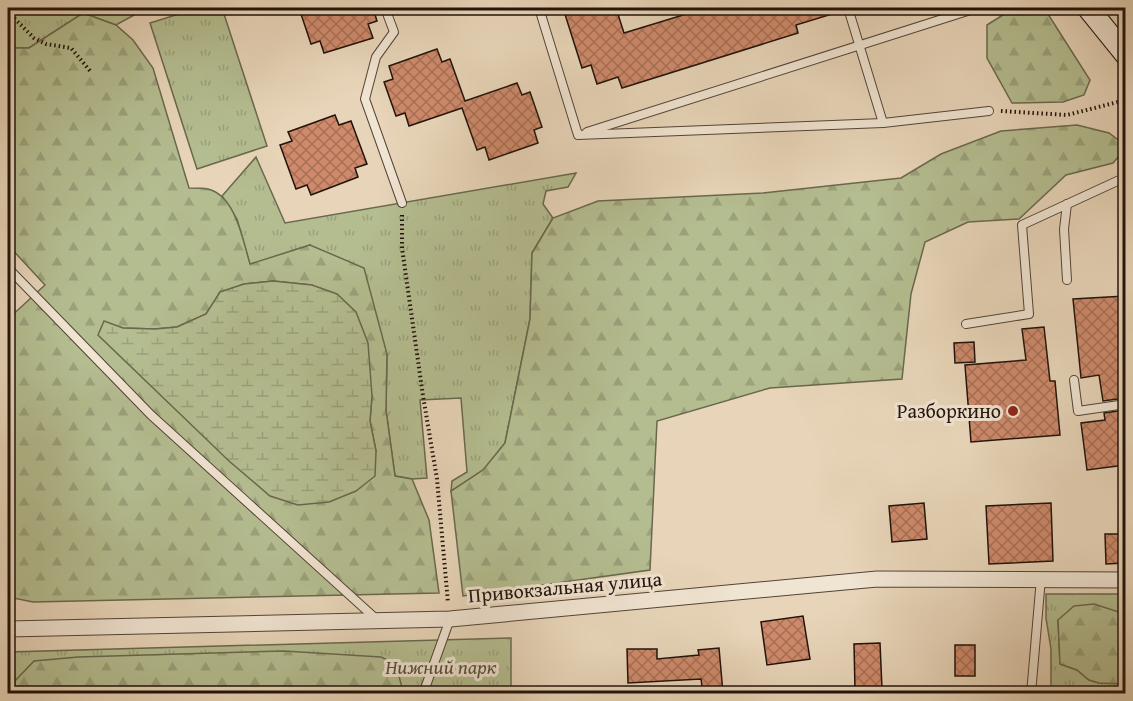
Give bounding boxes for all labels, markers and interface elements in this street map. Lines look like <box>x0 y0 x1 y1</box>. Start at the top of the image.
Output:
place label: Разборкино <box>897 396 1001 425</box>
marker: Разборкино <box>1006 404 1020 418</box>
street label: Привокзальная улица <box>467 564 663 609</box>
park label: Нижний парк <box>385 652 497 681</box>

